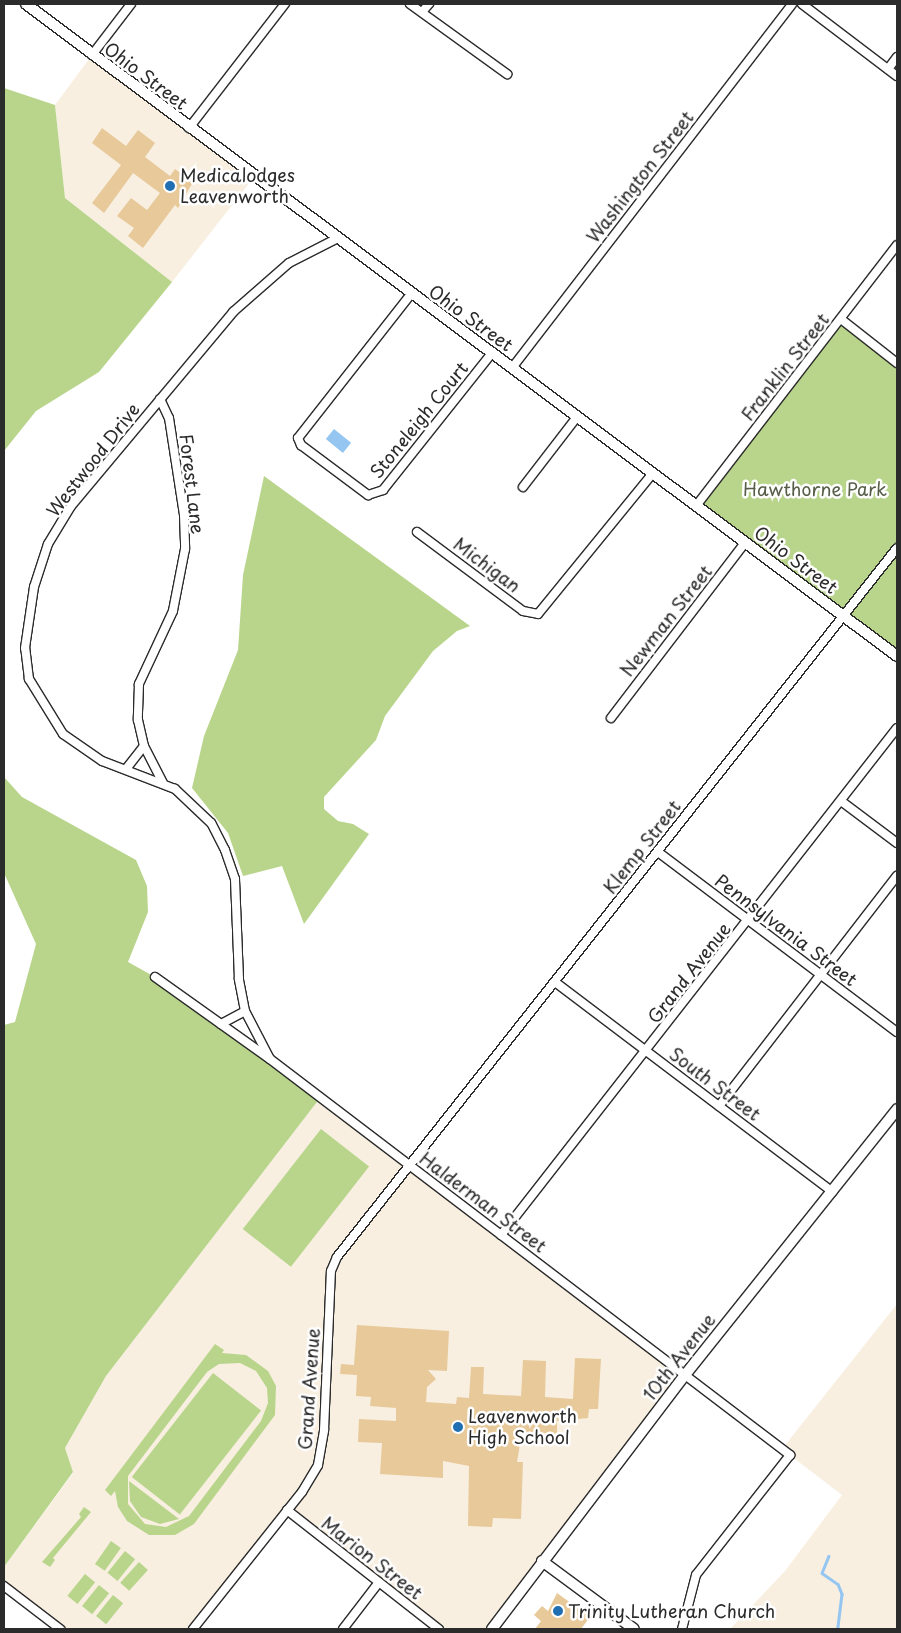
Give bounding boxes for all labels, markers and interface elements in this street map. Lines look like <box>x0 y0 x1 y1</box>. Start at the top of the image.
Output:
street label: Ohio Street <box>100 37 192 115</box>
street label: Washington Street <box>582 107 698 247</box>
place label: Medicalodges Leavenworth <box>180 165 295 208</box>
marker: Medicalodges Leavenworth <box>164 180 176 192</box>
street label: Ohio Street <box>424 280 518 356</box>
street label: Franklin Street <box>736 309 834 425</box>
street label: Stoneleigh Court <box>365 357 473 483</box>
street label: Westwood Drive <box>42 399 144 521</box>
street label: Forest Lane <box>175 432 209 536</box>
park label: Hawthorne Park <box>743 478 887 500</box>
street label: Ohio Street <box>750 521 842 599</box>
street label: Michigan <box>449 533 525 597</box>
street label: Newman Street <box>615 561 717 681</box>
street label: Klemp Street <box>598 795 686 899</box>
street label: Pennsylvania Street <box>711 870 861 990</box>
street label: Grand Avenue <box>643 918 735 1028</box>
street label: South Street <box>665 1043 765 1125</box>
street label: Halderman Street <box>415 1147 551 1257</box>
street label: 10th Avenue <box>638 1309 720 1405</box>
street label: Grand Avenue <box>294 1327 324 1451</box>
place label: Leavenworth High School <box>468 1406 577 1448</box>
marker: Leavenworth High School <box>452 1421 464 1433</box>
street label: Marion Street <box>317 1512 427 1604</box>
place label: Trinity Lutheran Church <box>568 1600 775 1622</box>
marker: Trinity Lutheran Church <box>552 1605 564 1617</box>

